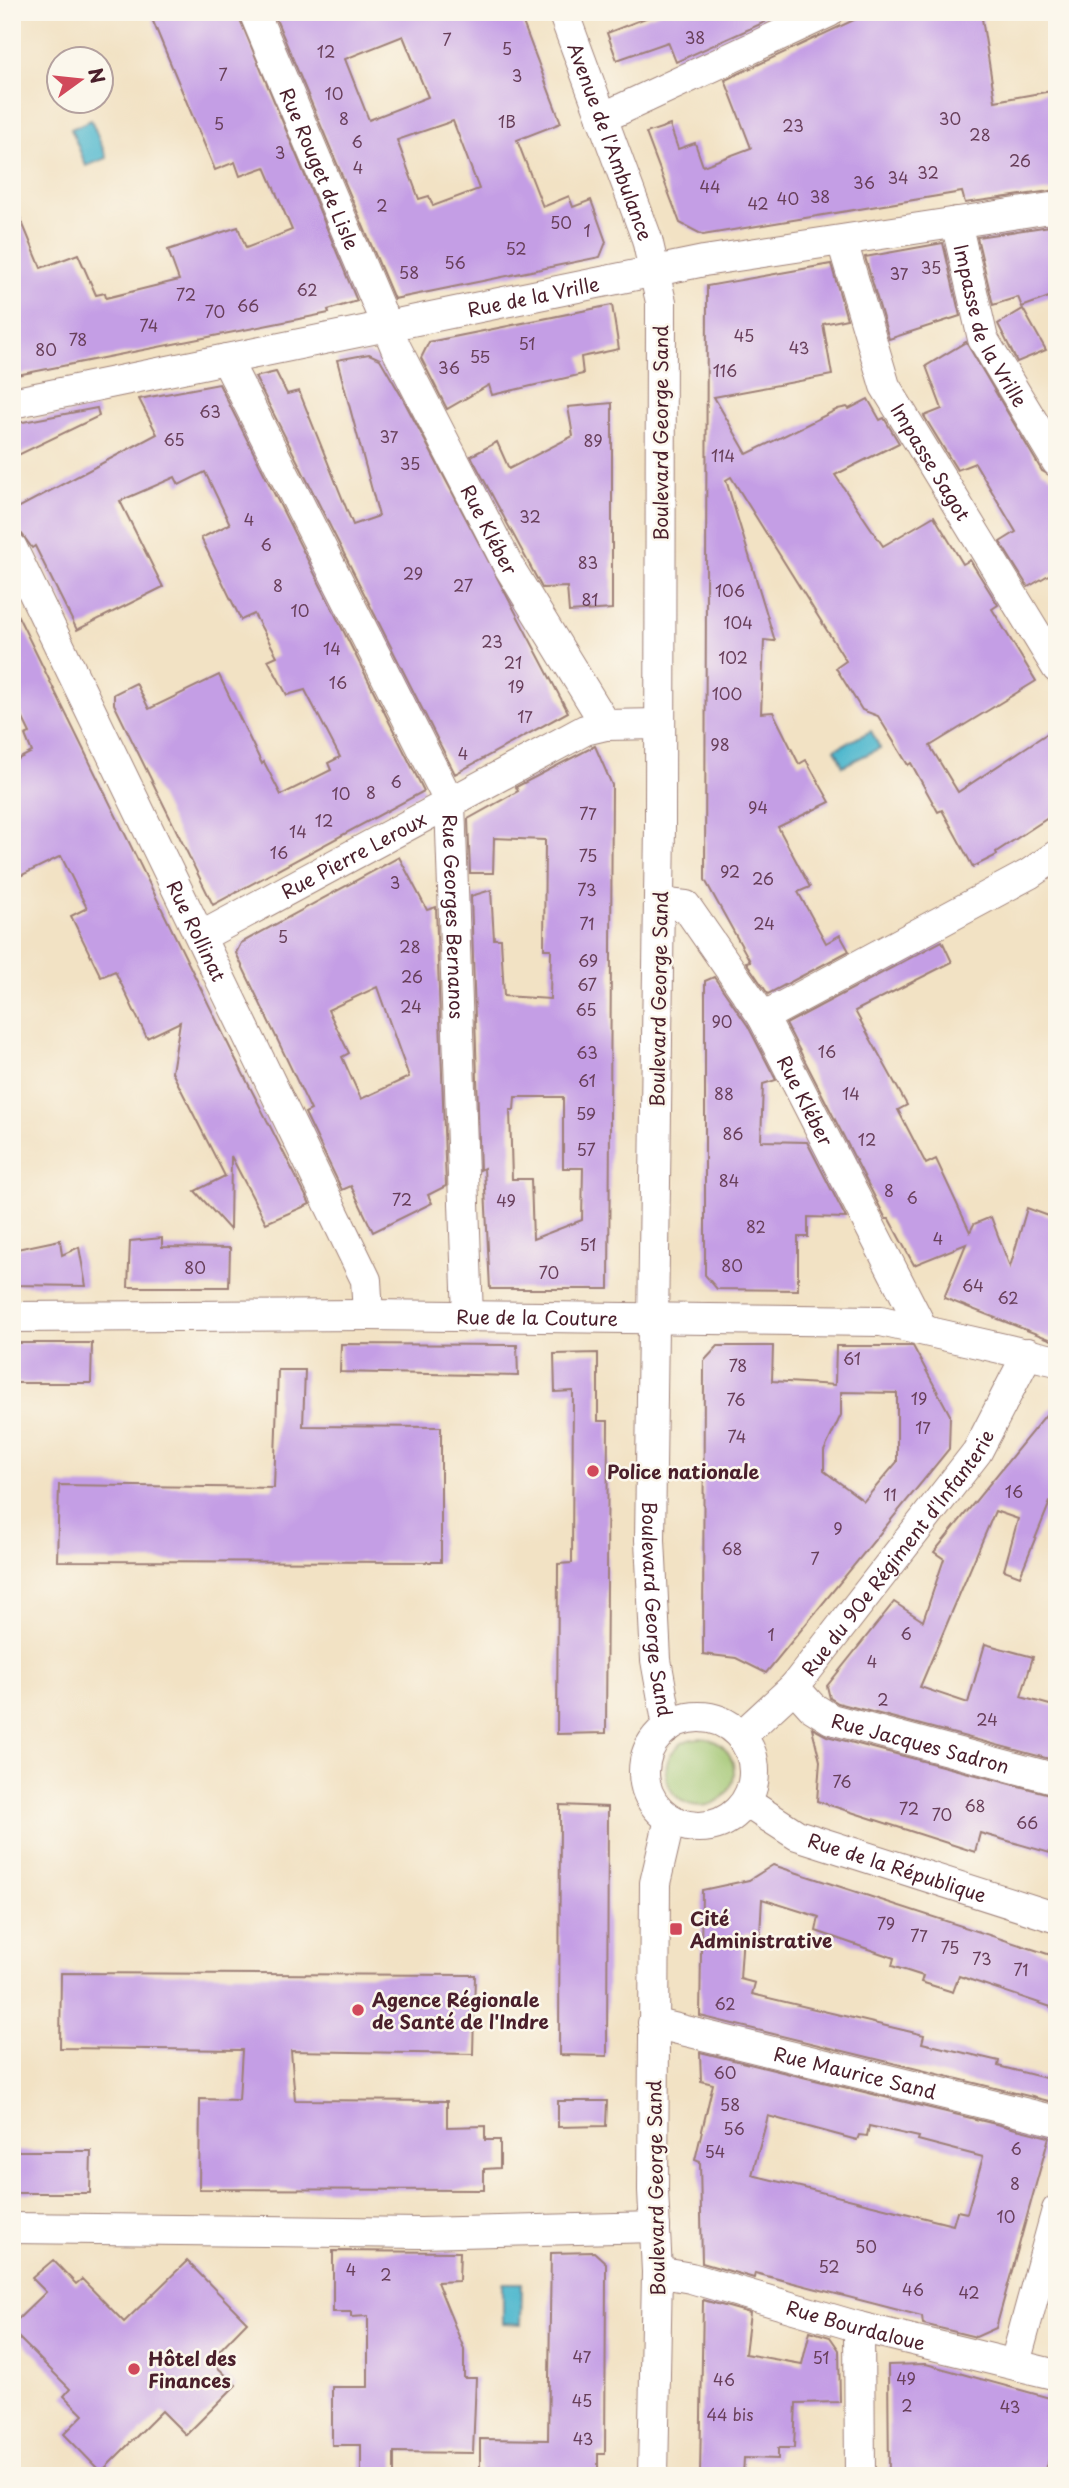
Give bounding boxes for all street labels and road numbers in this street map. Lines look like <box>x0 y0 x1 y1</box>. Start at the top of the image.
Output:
street label: Avenue de l'Ambulance <box>561 39 660 244</box>
street label: Rue Rouget de Lisle <box>274 83 367 254</box>
street label: Impasse de la Vrille <box>948 241 1035 412</box>
street label: Rue de la Vrille <box>465 269 601 323</box>
street label: Boulevard George Sand <box>646 325 674 541</box>
street label: Impasse Sagot <box>885 398 978 526</box>
street label: Rue Kléber <box>455 479 525 580</box>
street label: Rue Pierre Leroux <box>276 804 431 905</box>
street label: Rue Georges Bernanos <box>436 814 472 1020</box>
street label: Rue Rollinat <box>161 875 233 986</box>
street label: Boulevard George Sand <box>642 891 674 1107</box>
street label: Rue Kléber <box>771 1050 841 1151</box>
street label: Rue de la Couture <box>456 1302 618 1332</box>
street label: Rue du 90e Régiment d'Infanterie <box>794 1425 1000 1681</box>
street label: Boulevard George Sand <box>636 1501 680 1719</box>
street label: Rue Jacques Sadron <box>829 1706 1013 1780</box>
street label: Rue de la République <box>804 1825 990 1909</box>
street label: Rue Maurice Sand <box>771 2039 940 2105</box>
street label: Boulevard George Sand <box>639 2080 671 2296</box>
street label: Rue Bourdaloue <box>783 2293 928 2357</box>

